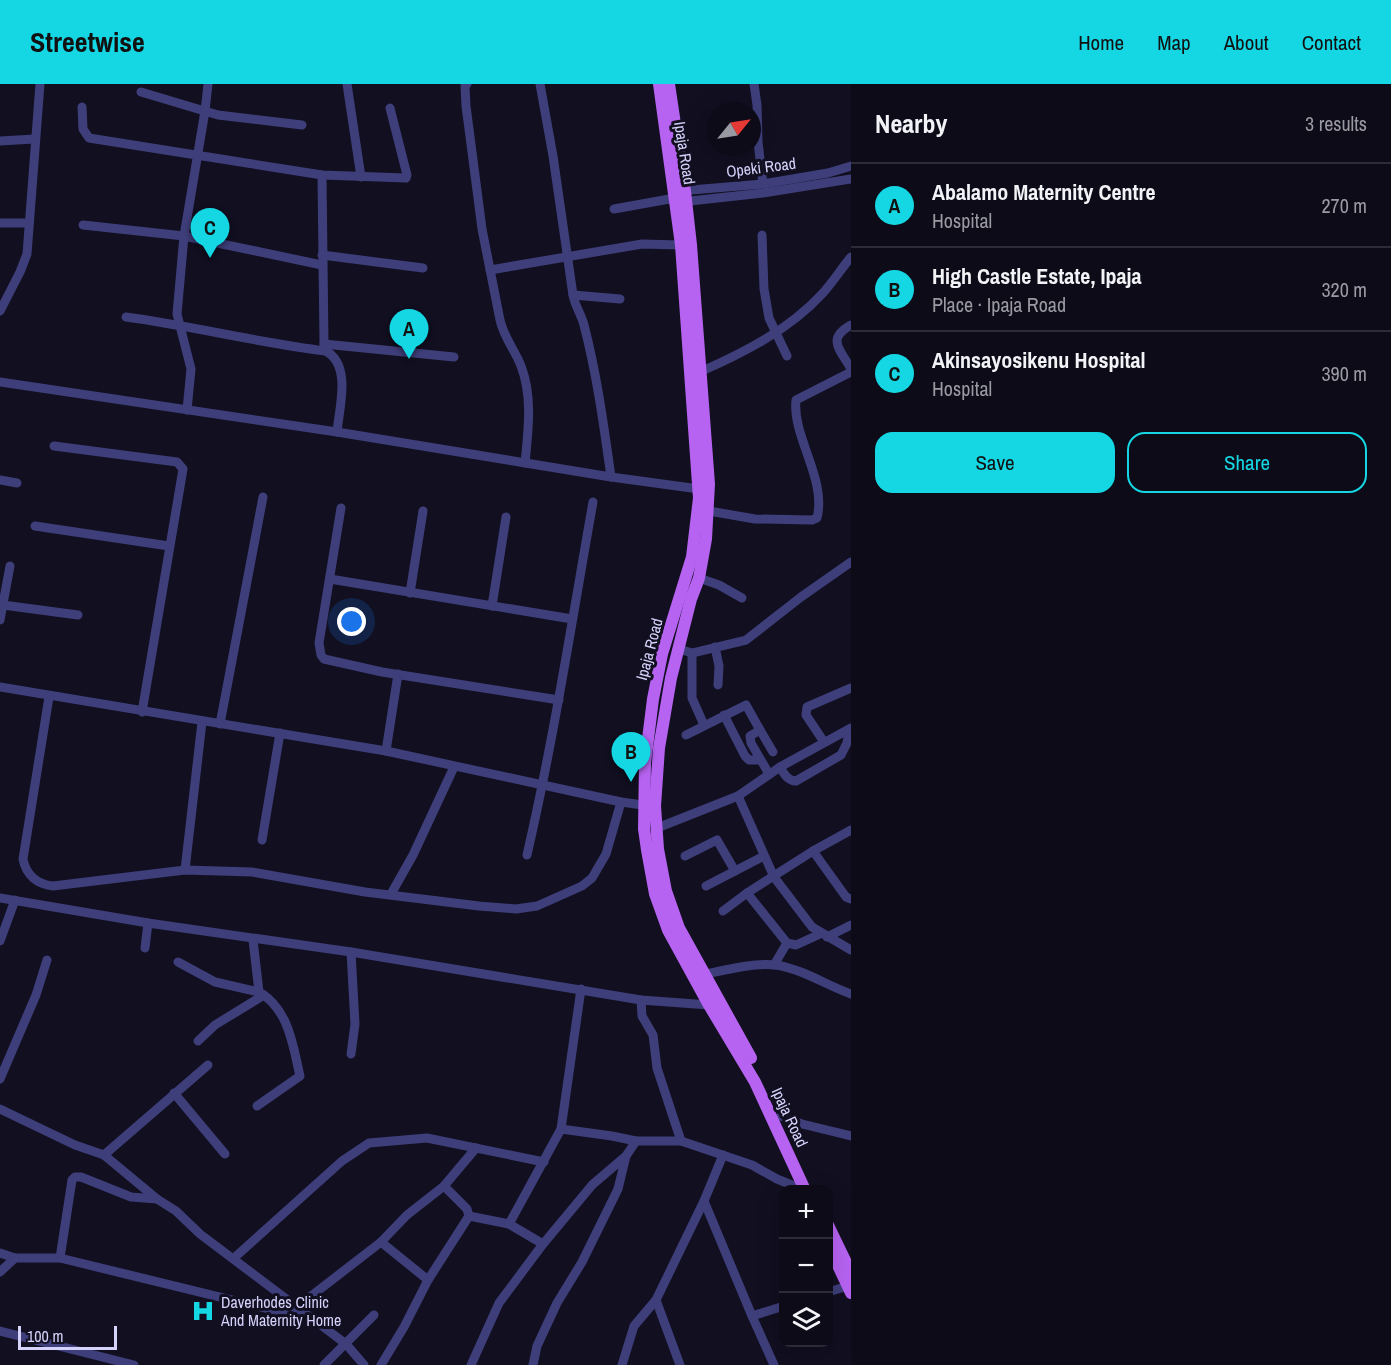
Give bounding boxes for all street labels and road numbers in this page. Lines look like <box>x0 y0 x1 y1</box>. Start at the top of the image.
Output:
street label: Ipaja Road <box>669 120 701 186</box>
street label: Opeki Road <box>725 152 797 182</box>
street label: Ipaja Road <box>630 615 668 683</box>
street label: Ipaja Road <box>767 1084 813 1150</box>

